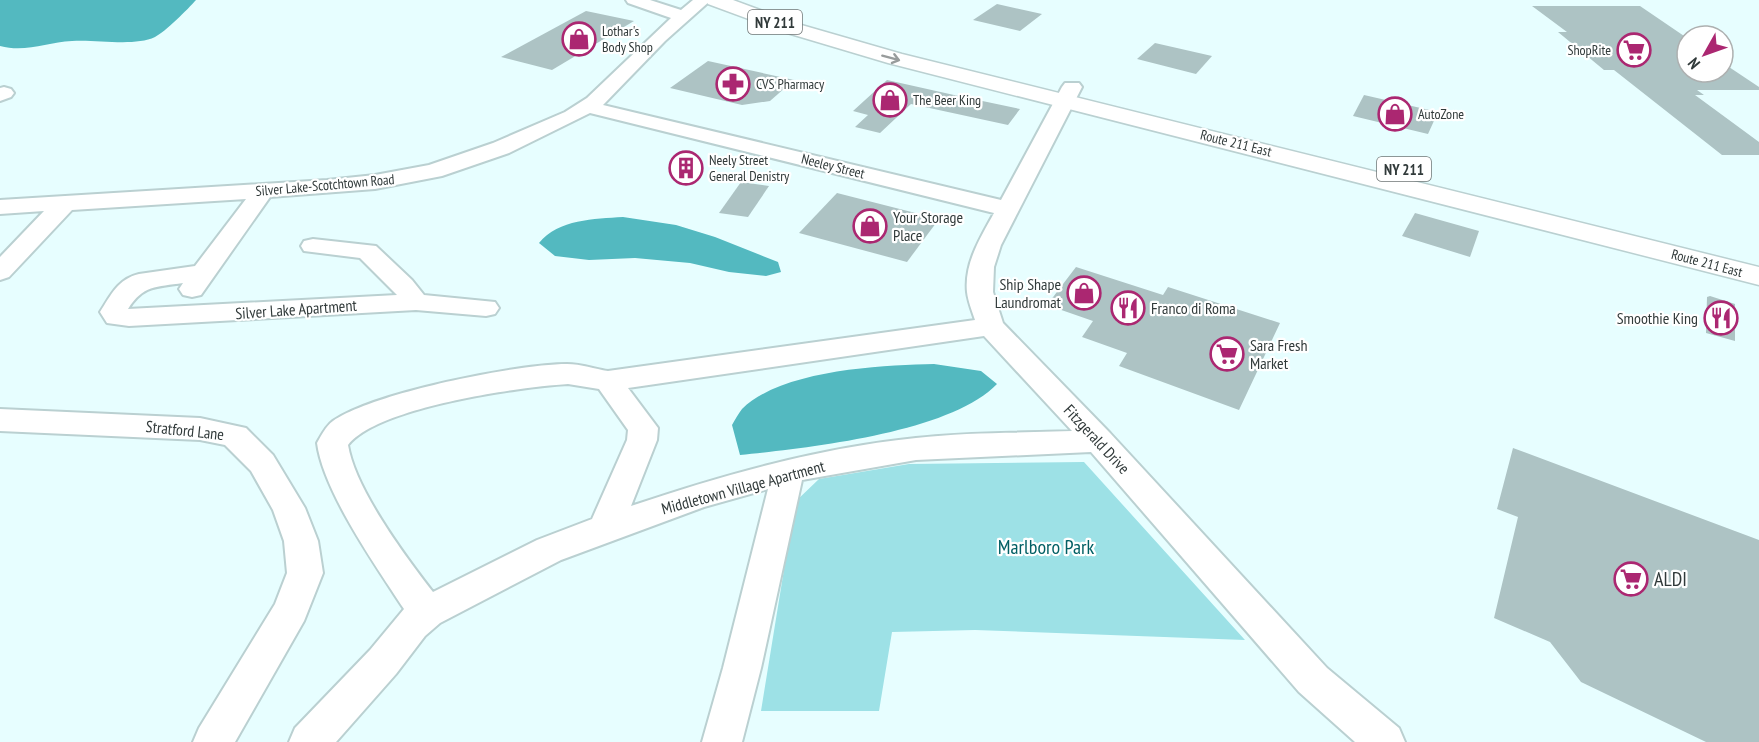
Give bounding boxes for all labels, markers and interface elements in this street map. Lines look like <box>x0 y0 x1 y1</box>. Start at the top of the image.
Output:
road number: NY 211 <box>748 10 802 34</box>
shop icon: Lothar's Body Shop <box>561 21 597 57</box>
place label: Lothar's Body Shop <box>602 22 653 56</box>
north arrow <box>1675 24 1735 84</box>
supermarket icon: ShopRite <box>1616 32 1652 68</box>
place label: ShopRite <box>1567 41 1611 59</box>
one-way arrow <box>881 53 900 64</box>
text: N <box>1683 54 1704 73</box>
pharmacy icon: CVS Pharmacy <box>715 66 751 102</box>
place label: CVS Pharmacy <box>756 75 825 93</box>
shop icon: The Beer King <box>872 82 908 118</box>
place label: The Beer King <box>913 91 981 109</box>
shop icon: AutoZone <box>1377 96 1413 132</box>
place label: AutoZone <box>1418 105 1464 123</box>
street label: Route 211 East <box>1198 125 1274 161</box>
street label: Neeley Street <box>799 149 867 183</box>
building icon: Neely Street General Denistry <box>668 150 704 186</box>
place label: Neely Street General Denistry <box>709 151 790 185</box>
road number: NY 211 <box>1377 157 1431 181</box>
street label: Silver Lake-Scotchtown Road <box>255 170 395 200</box>
place label: Your Storage Place <box>893 207 963 245</box>
shop icon: Your Storage Place <box>852 208 888 244</box>
street label: Route 211 East <box>1669 245 1745 281</box>
place label: Ship Shape Laundromat <box>995 274 1062 312</box>
shop icon: Ship Shape Laundromat <box>1066 275 1102 311</box>
restaurant icon: Franco di Roma <box>1110 290 1146 326</box>
street label: Silver Lake Apartment <box>235 295 358 323</box>
place label: Franco di Roma <box>1151 298 1236 318</box>
restaurant icon: Smoothie King <box>1703 300 1739 336</box>
place label: Smoothie King <box>1617 308 1698 328</box>
place label: Sara Fresh Market <box>1250 335 1307 373</box>
supermarket icon: Sara Fresh Market <box>1209 336 1245 372</box>
street label: Fitzgerald Drive <box>1060 400 1134 478</box>
street label: Stratford Lane <box>145 416 225 444</box>
street label: Middletown Village Apartment <box>659 455 827 518</box>
park label: Marlboro Park <box>998 534 1094 560</box>
supermarket icon: ALDI <box>1613 561 1649 597</box>
place label: ALDI <box>1654 566 1687 592</box>

